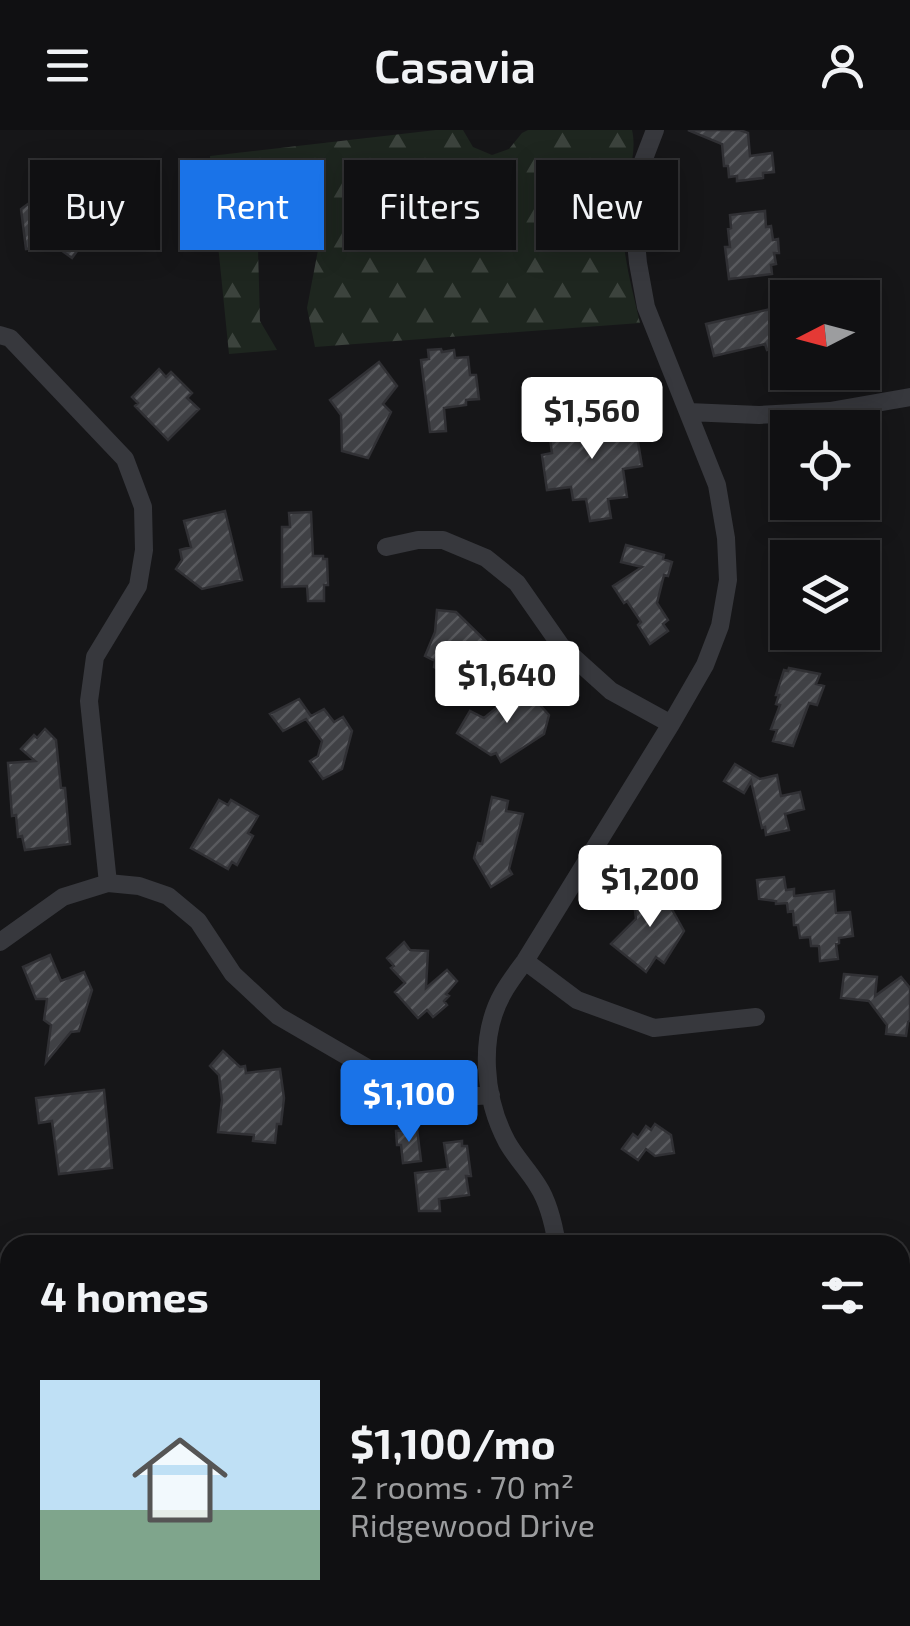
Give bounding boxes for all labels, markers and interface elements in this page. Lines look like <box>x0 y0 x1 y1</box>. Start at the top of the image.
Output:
icon: menu <box>40 38 95 93</box>
text: Casavia <box>374 38 536 92</box>
icon: person <box>815 38 870 93</box>
chip: Buy <box>30 160 160 250</box>
chip: Rent <box>180 160 324 250</box>
chip: Filters <box>344 160 516 250</box>
chip: New <box>536 160 678 250</box>
north arrow <box>770 280 880 390</box>
map controls <box>770 280 880 650</box>
pin: $1,560 <box>511 377 673 462</box>
text: $1,560 <box>544 390 640 428</box>
button: locate <box>770 410 880 520</box>
button: layers <box>770 540 880 650</box>
pin: $1,640 <box>426 641 588 726</box>
text: $1,640 <box>457 654 557 692</box>
pin: $1,200 <box>569 845 731 930</box>
text: $1,200 <box>600 858 700 896</box>
pin: $1,100 <box>328 1060 490 1145</box>
text: $1,100 <box>363 1073 455 1111</box>
icon: filters <box>815 1268 870 1323</box>
text: 4 homes <box>40 1270 209 1320</box>
text: $1,100/mo <box>350 1417 556 1467</box>
icon: home <box>120 1420 240 1540</box>
text: 2 rooms · 70 m² <box>350 1467 574 1505</box>
text: Ridgewood Drive <box>350 1505 595 1543</box>

